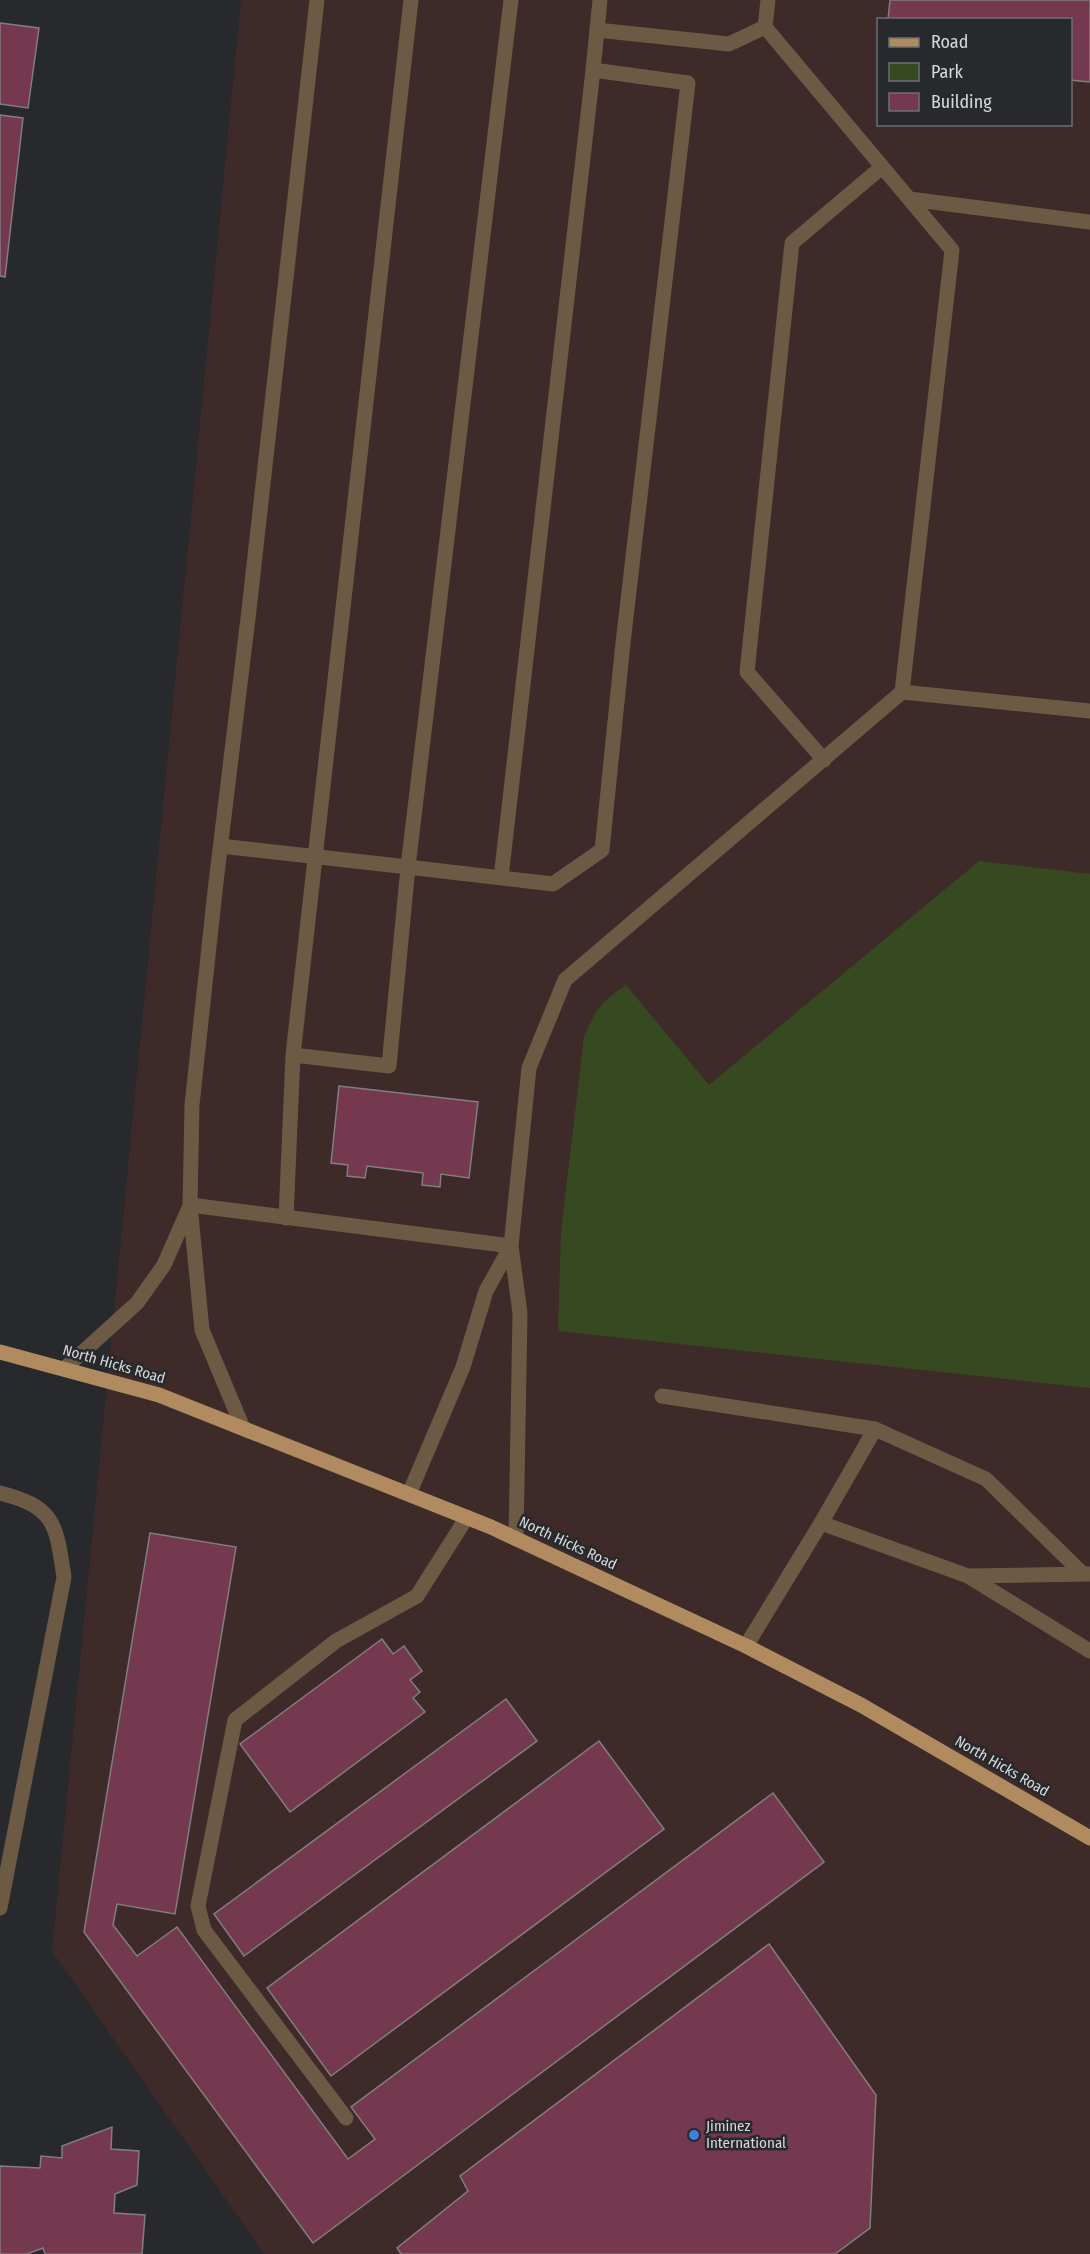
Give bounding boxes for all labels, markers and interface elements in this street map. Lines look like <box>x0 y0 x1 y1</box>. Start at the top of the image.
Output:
legend <box>877 18 1072 126</box>
text: Road <box>931 31 968 53</box>
text: Park <box>931 61 964 83</box>
text: Building <box>931 91 992 113</box>
street label: North Hicks Road <box>61 1341 167 1387</box>
street label: North Hicks Road <box>516 1512 620 1574</box>
street label: North Hicks Road <box>952 1732 1052 1800</box>
place label: Jiminez International <box>706 2117 786 2152</box>
marker: Jiminez International <box>687 2128 701 2142</box>

